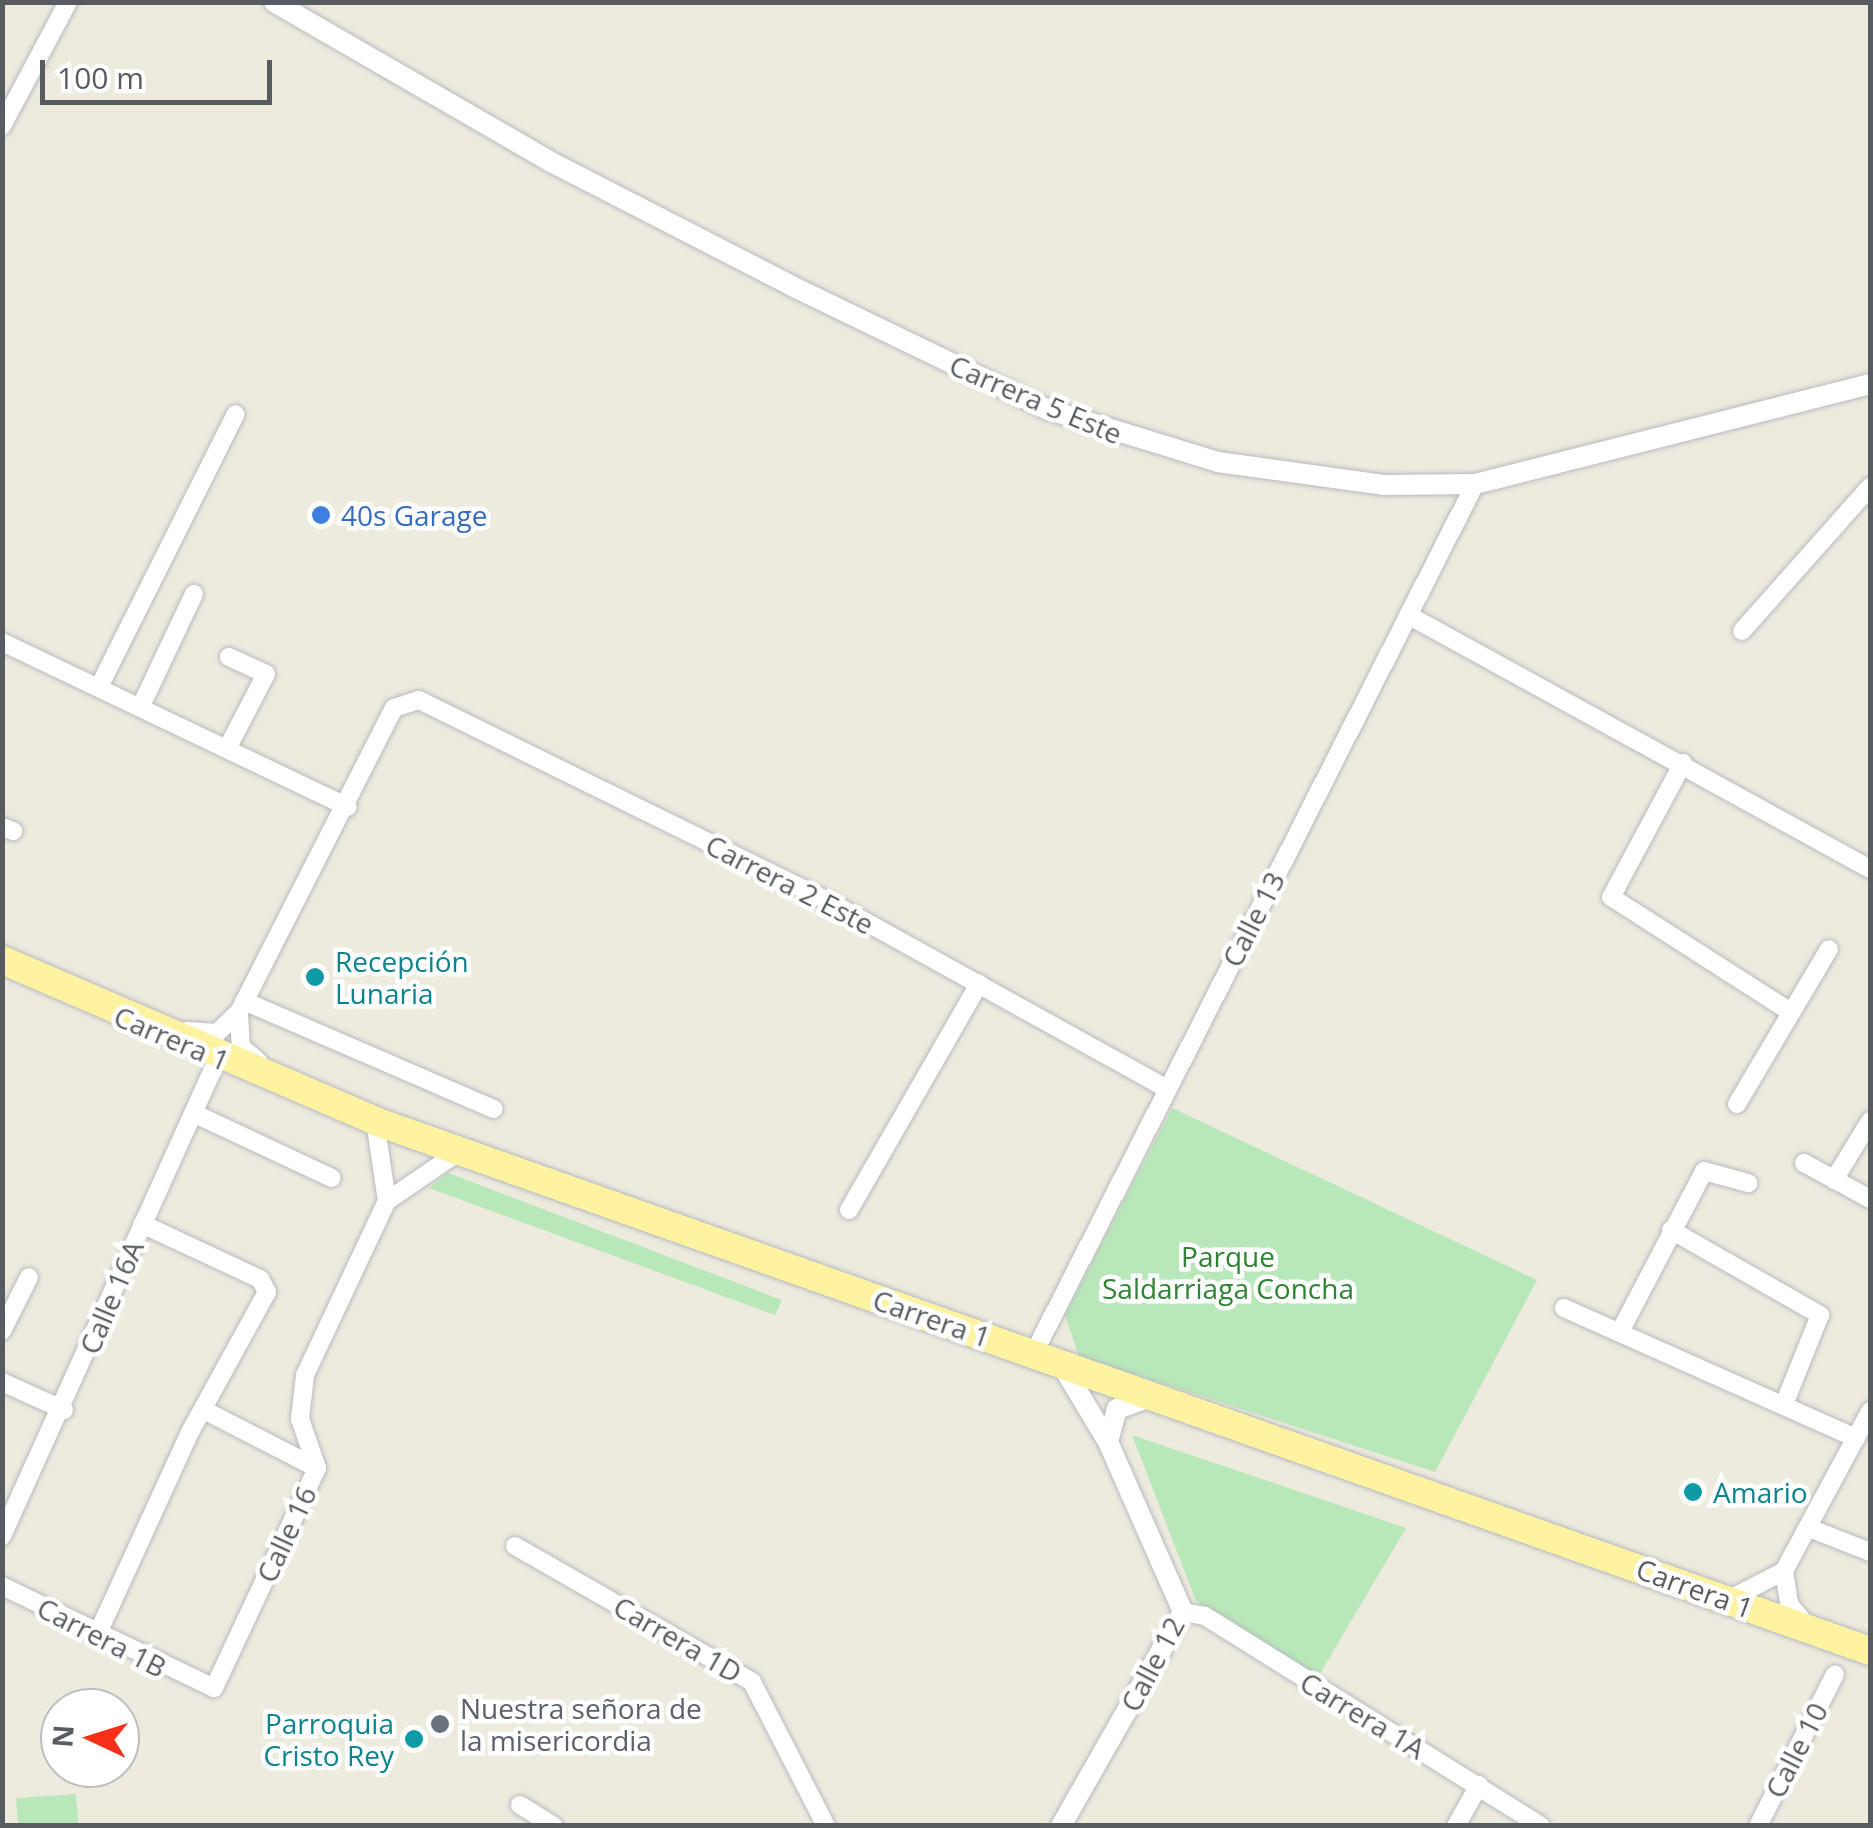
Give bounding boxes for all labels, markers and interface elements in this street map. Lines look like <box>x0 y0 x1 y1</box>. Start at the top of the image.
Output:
scale bar <box>45 40 278 102</box>
text: 100 m <box>57 57 144 98</box>
street label: Carrera 5 Este <box>945 348 1127 450</box>
place label: 40s Garage <box>341 498 487 532</box>
marker: 40s Garage <box>310 504 332 526</box>
street label: Carrera 2 Este <box>700 827 880 941</box>
street label: Calle 13 <box>1215 866 1291 972</box>
place label: Recepción Lunaria <box>335 944 469 1010</box>
marker: Recepción Lunaria <box>304 966 326 988</box>
street label: Carrera 1 <box>109 999 235 1077</box>
street label: Calle 16A <box>72 1235 150 1359</box>
park label: Parque Saldarriaga Concha <box>1102 1239 1354 1305</box>
street label: Carrera 1 <box>869 1282 995 1354</box>
place label: Amario <box>1713 1475 1808 1509</box>
street label: Calle 16 <box>249 1481 323 1587</box>
marker: Amario <box>1682 1481 1704 1503</box>
street label: Carrera 1 <box>1632 1551 1758 1625</box>
street label: Carrera 1D <box>608 1589 748 1689</box>
street label: Carrera 1B <box>32 1590 172 1684</box>
street label: Calle 12 <box>1113 1611 1191 1717</box>
street label: Carrera 1A <box>1294 1665 1432 1765</box>
north arrow <box>40 1688 140 1788</box>
place label: Nuestra señora de la misericordia <box>460 1691 702 1757</box>
street label: Calle 10 <box>1758 1697 1834 1803</box>
place label: Parroquia Cristo Rey <box>263 1706 394 1772</box>
marker: Nuestra señora de la misericordia <box>429 1713 451 1735</box>
text: N <box>42 1723 82 1749</box>
marker: Parroquia Cristo Rey <box>403 1728 425 1750</box>

